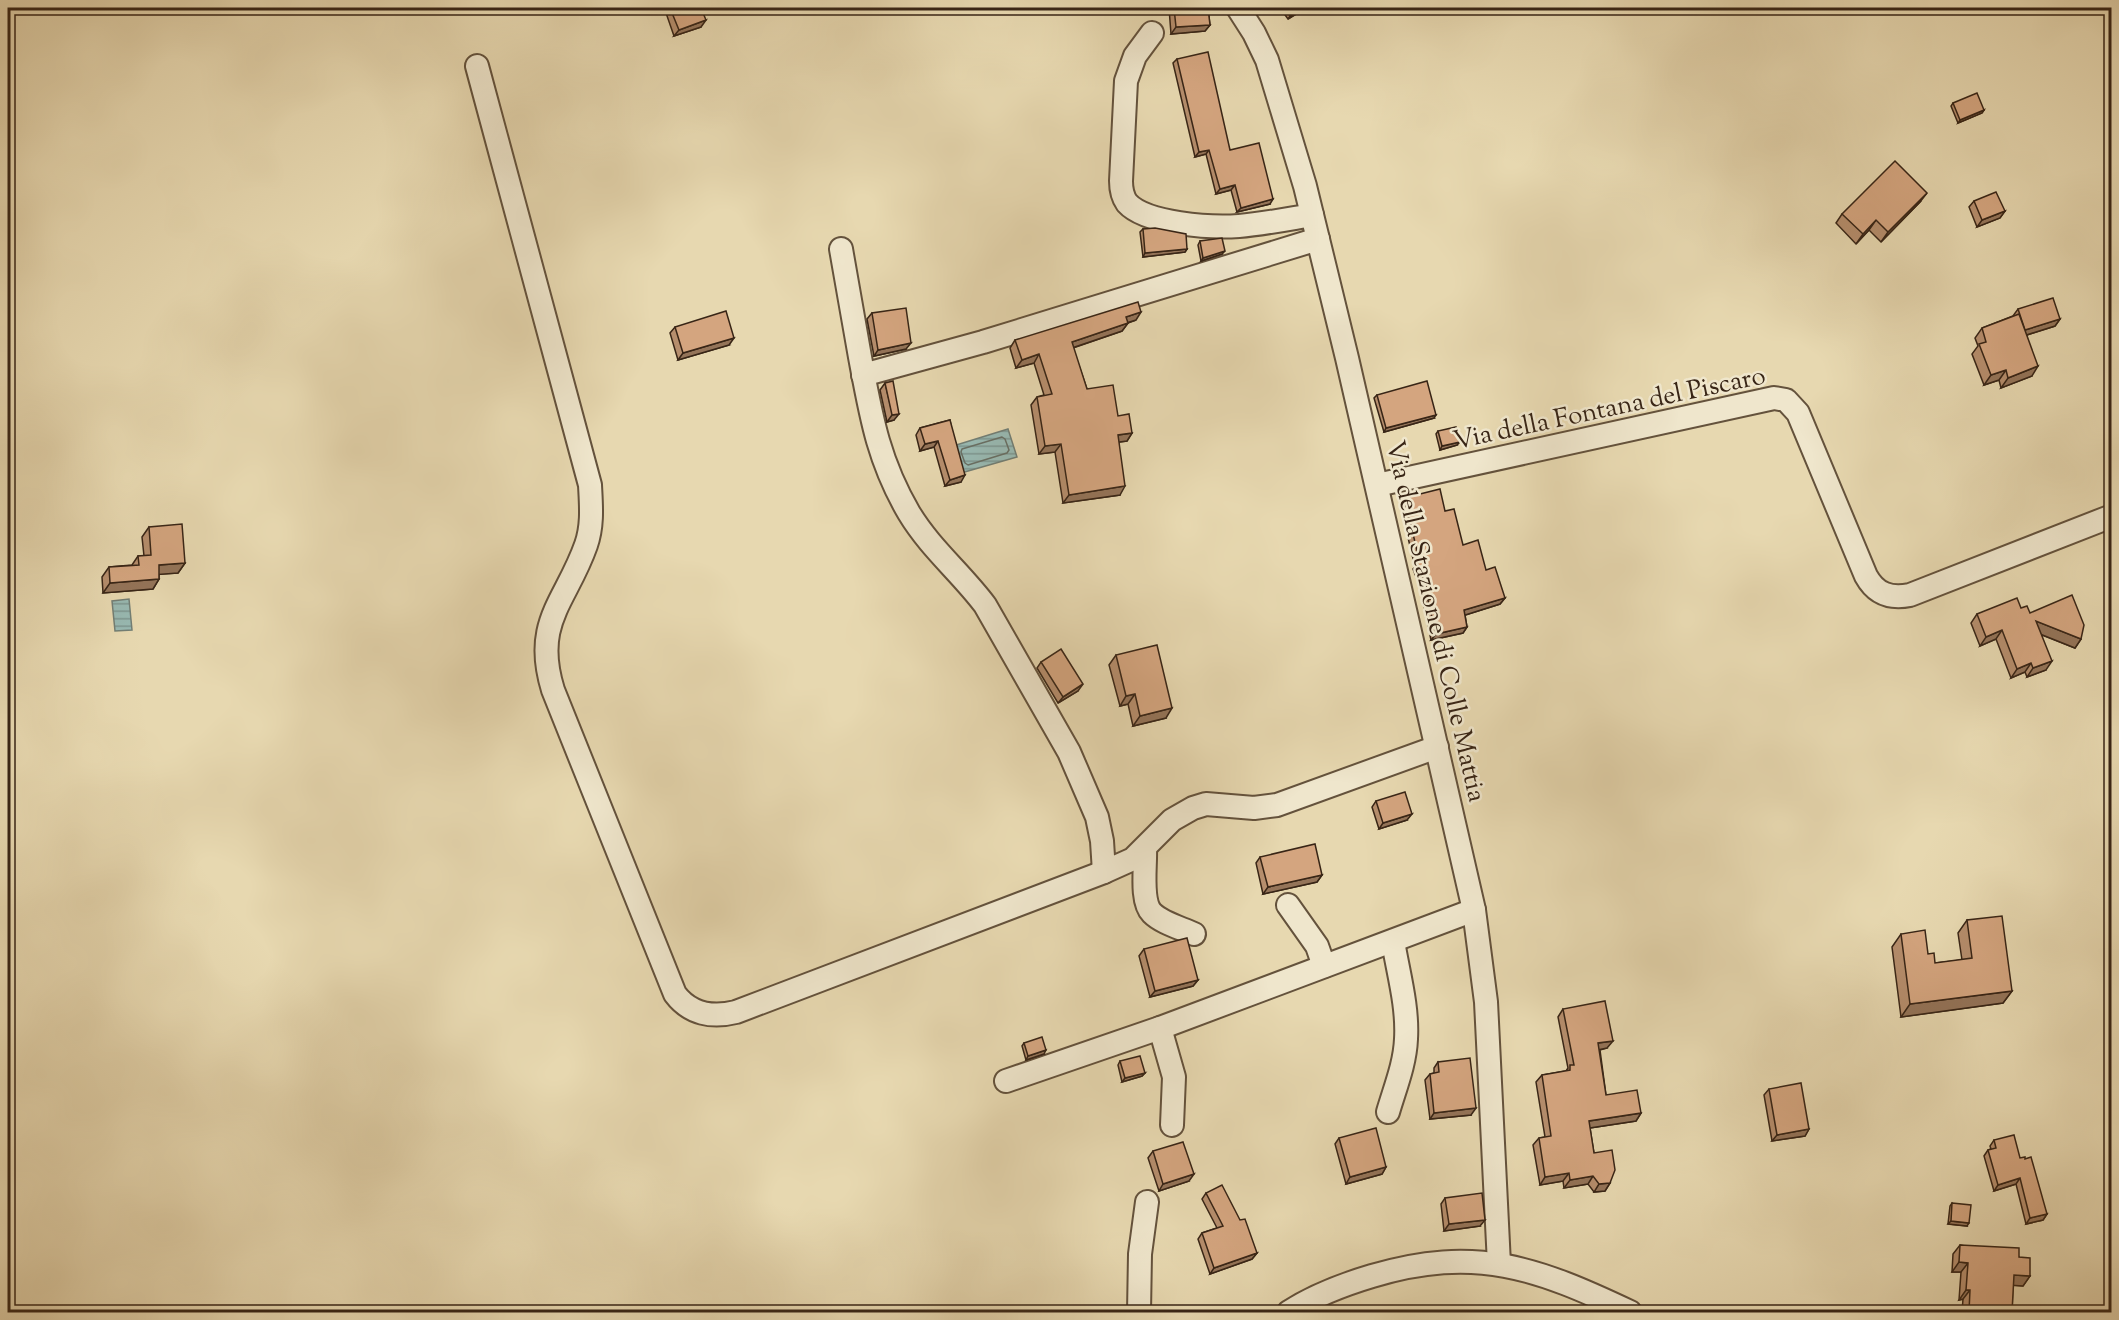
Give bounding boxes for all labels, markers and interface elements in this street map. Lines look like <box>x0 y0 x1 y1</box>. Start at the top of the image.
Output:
street label: Via della Fontana del Piscaro <box>1450 358 1769 461</box>
street label: Via della Stazione di Colle Mattia <box>1375 437 1494 806</box>

